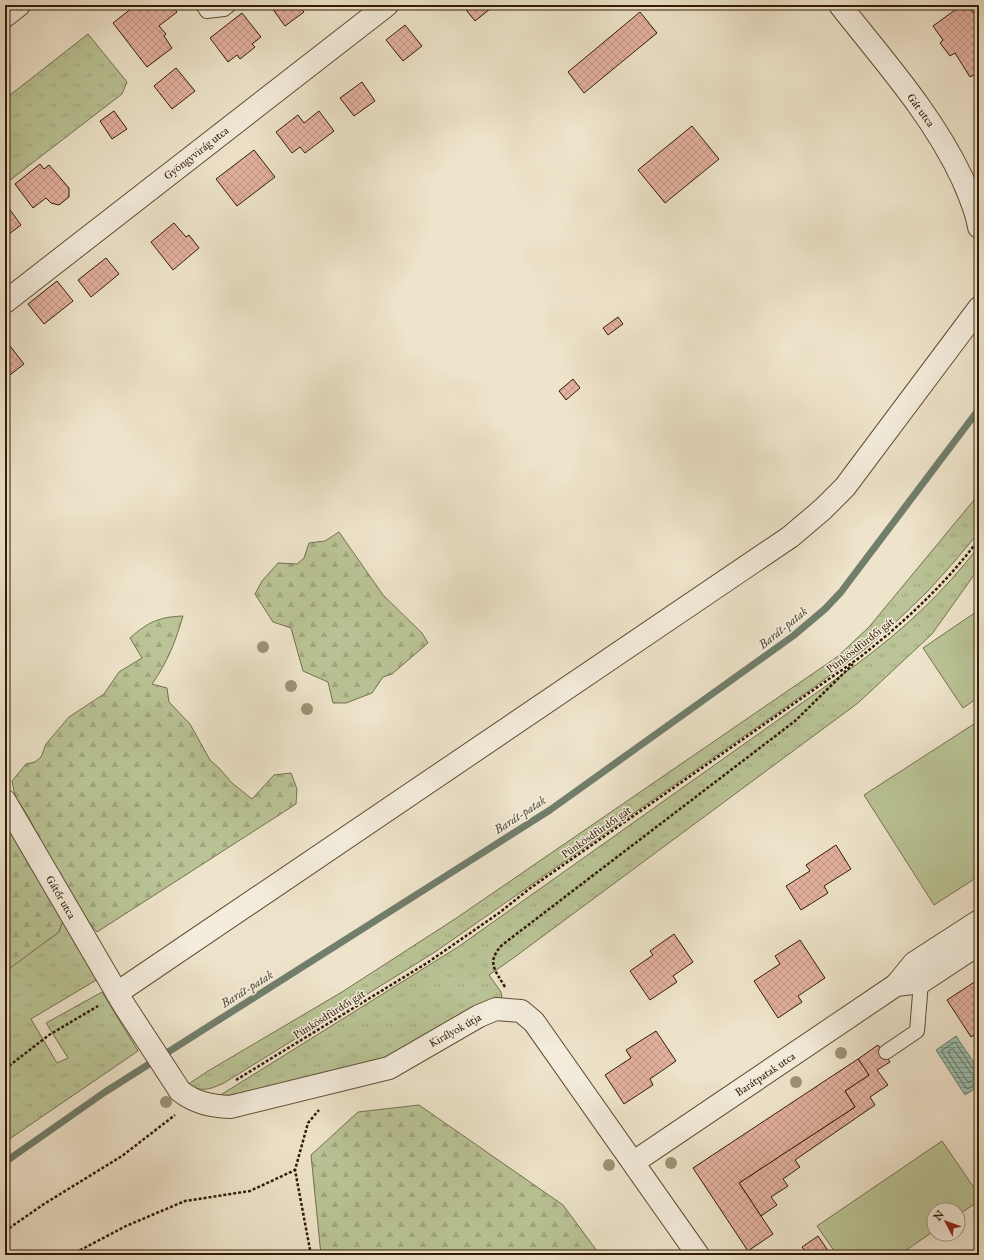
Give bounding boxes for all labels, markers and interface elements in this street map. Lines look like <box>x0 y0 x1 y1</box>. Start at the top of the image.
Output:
street label: Gát utca <box>904 91 937 130</box>
street label: Gyöngyvirág utca <box>161 124 232 183</box>
water label: Barát-patak <box>755 604 811 653</box>
street label: Pünkösdfürdői gát <box>824 615 897 676</box>
water label: Barát-patak <box>491 793 549 838</box>
street label: Pünkösdfürdői gát <box>559 803 634 861</box>
street label: Gátőr utca <box>43 873 78 921</box>
water label: Barát-patak <box>218 967 277 1012</box>
street label: Pünkösdfürdői gát <box>291 987 368 1042</box>
street label: Királyok útja <box>427 1011 484 1050</box>
street label: Barátpatak utca <box>733 1049 798 1099</box>
north arrow <box>926 1202 966 1242</box>
text: N <box>931 1207 947 1224</box>

